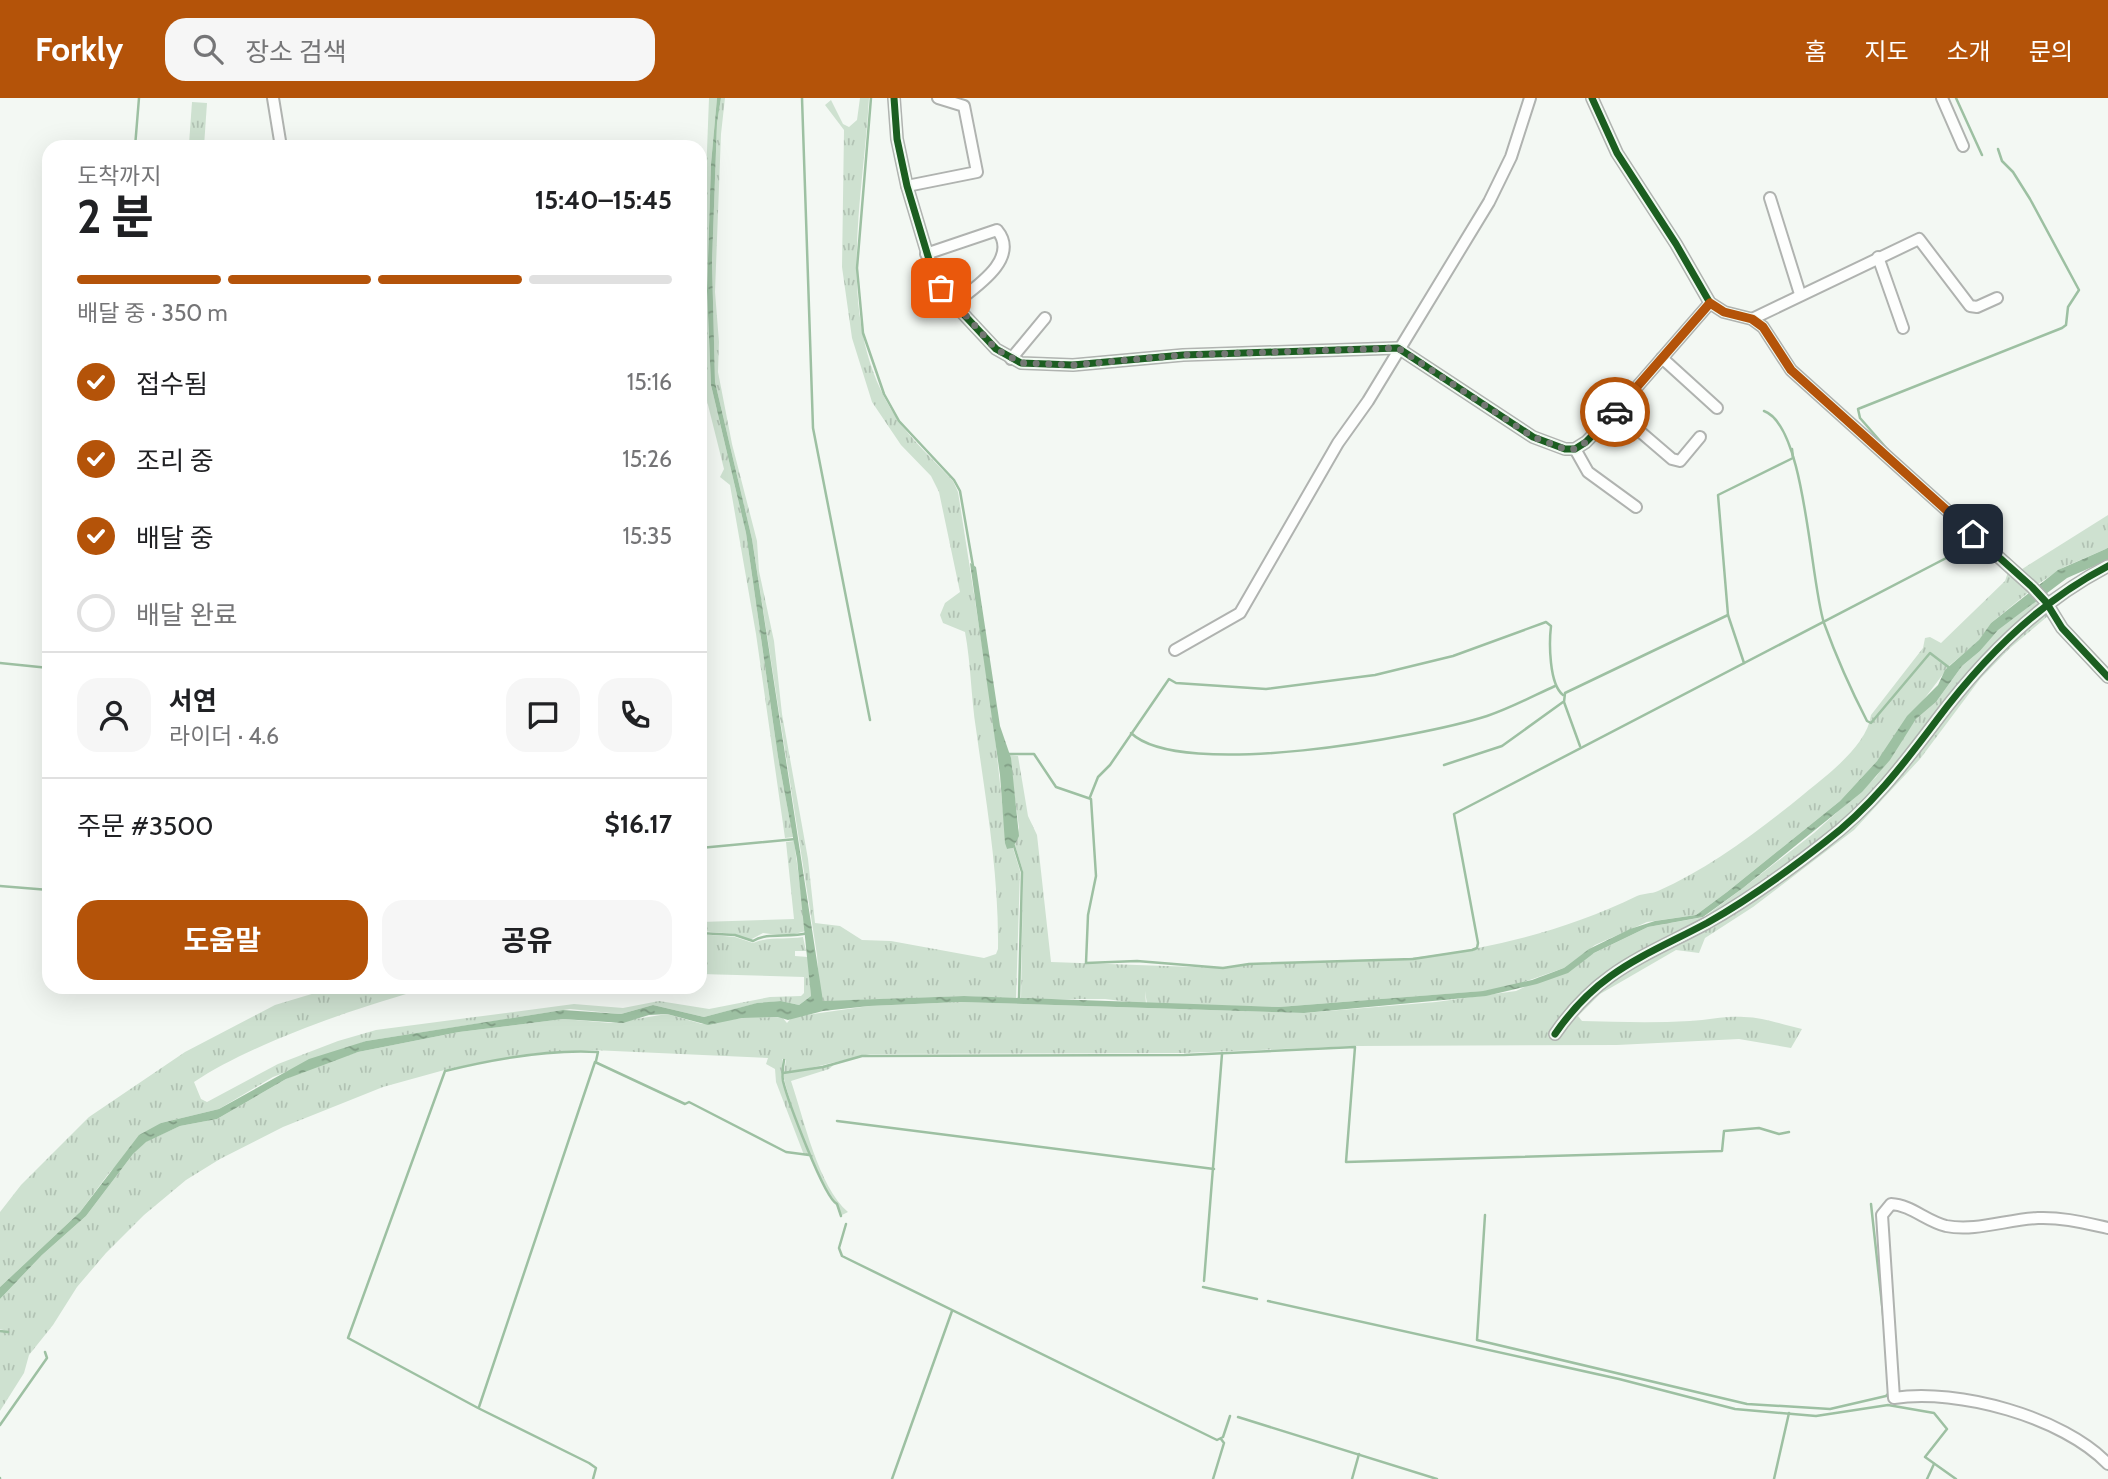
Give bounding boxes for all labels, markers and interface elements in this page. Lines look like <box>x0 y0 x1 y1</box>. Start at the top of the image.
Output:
search box <box>165 18 655 81</box>
text: Forkly <box>35 29 123 69</box>
icon: search <box>189 30 227 68</box>
text: 장소 검색 <box>245 36 347 68</box>
text: 홈 <box>1804 37 1826 66</box>
text: 지도 <box>1864 37 1909 66</box>
text: 소개 <box>1947 37 1991 66</box>
text: 문의 <box>2029 37 2073 66</box>
text: 도착까지 <box>77 162 162 190</box>
text: 15:40–15:45 <box>535 184 672 216</box>
text: 2 분 <box>77 189 154 245</box>
pin <box>911 258 971 318</box>
icon: bag <box>922 269 960 307</box>
text: 배달 중 · 350 m <box>77 299 228 327</box>
icon: check <box>77 363 115 401</box>
text: 접수됨 <box>136 368 208 400</box>
text: 15:16 <box>627 368 672 396</box>
courier <box>1580 377 1650 447</box>
icon: car <box>1596 393 1634 431</box>
icon: check <box>77 440 115 478</box>
text: 조리 중 <box>136 445 214 477</box>
text: 15:26 <box>622 445 672 473</box>
pin <box>1943 504 2003 564</box>
icon: home <box>1954 515 1992 553</box>
icon: check <box>77 517 115 555</box>
text: 배달 중 <box>136 522 214 554</box>
text: 15:35 <box>622 522 672 550</box>
text: 배달 완료 <box>136 599 238 631</box>
button: person <box>77 678 151 752</box>
button: chat <box>506 678 580 752</box>
button: phone <box>598 678 672 752</box>
text: 서연 <box>169 685 217 717</box>
text: 라이더 · 4.6 <box>169 722 279 750</box>
text: $16.17 <box>605 808 672 840</box>
text: 주문 #3500 <box>77 810 213 842</box>
button: 도움말 <box>77 900 368 980</box>
button: 공유 <box>382 900 672 980</box>

